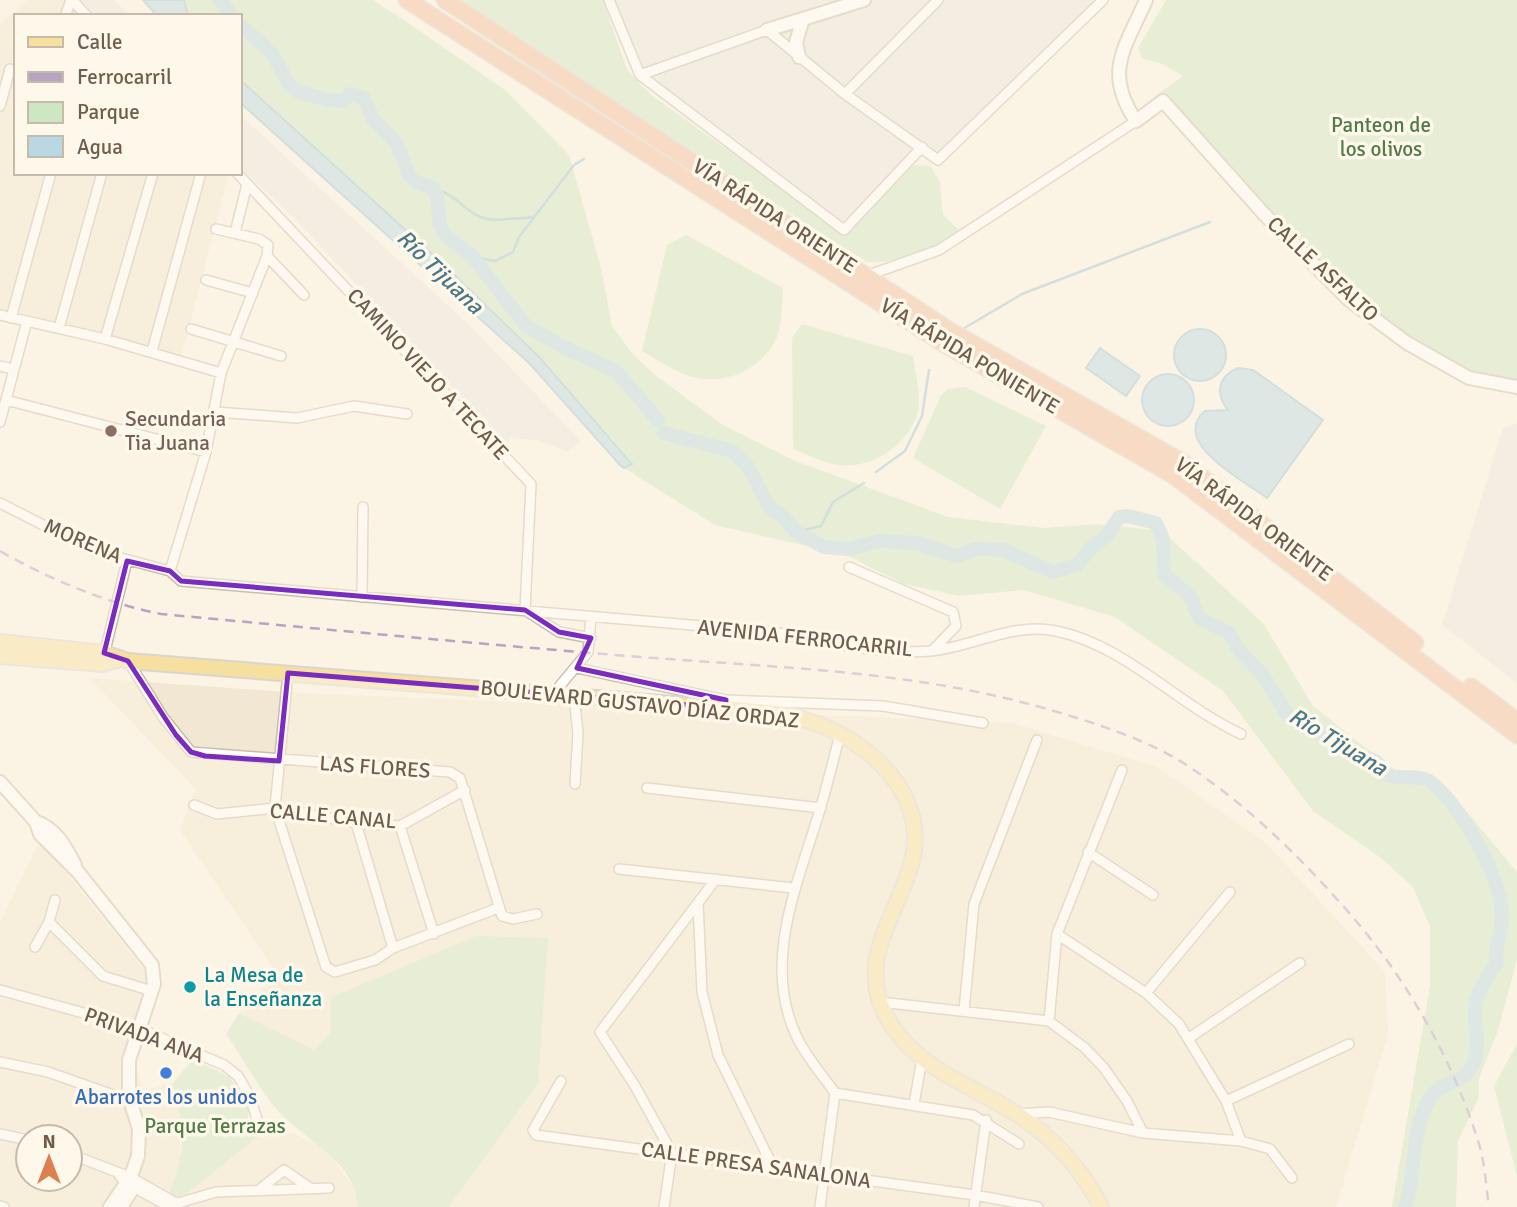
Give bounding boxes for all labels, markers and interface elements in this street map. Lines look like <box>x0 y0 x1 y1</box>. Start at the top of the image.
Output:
legend <box>14 14 242 175</box>
text: Calle <box>77 29 123 55</box>
text: Ferrocarril <box>77 64 172 90</box>
text: Parque <box>77 99 140 125</box>
park label: Panteon de los olivos <box>1331 112 1431 162</box>
text: Agua <box>77 134 123 160</box>
street label: VÍA RÁPIDA ORIENTE <box>688 153 862 279</box>
street label: CALLE ASFALTO <box>1262 211 1384 327</box>
water label: Río Tijuana <box>391 224 490 321</box>
street label: CAMINO VIEJO A TECATE <box>342 283 514 465</box>
street label: VÍA RÁPIDA PONIENTE <box>876 292 1064 420</box>
place label: Secundaria Tia Juana <box>125 406 226 456</box>
marker: Secundaria Tia Juana <box>103 423 119 439</box>
street label: VÍA RÁPIDA ORIENTE <box>1170 451 1338 587</box>
street label: MORENA <box>40 513 126 569</box>
street label: AVENIDA FERROCARRIL <box>696 614 914 662</box>
street label: BOULEVARD GUSTAVO DÍAZ ORDAZ <box>479 674 801 734</box>
water label: Río Tijuana <box>1284 701 1394 783</box>
street label: LAS FLORES <box>319 750 431 784</box>
street label: CALLE CANAL <box>269 798 398 835</box>
place label: La Mesa de la Enseñanza <box>204 962 322 1012</box>
marker: La Mesa de la Enseñanza <box>182 979 198 995</box>
street label: PRIVADA ANA <box>81 1001 207 1069</box>
marker: Abarrotes los unidos <box>158 1065 174 1081</box>
place label: Abarrotes los unidos <box>75 1084 257 1110</box>
park label: Parque Terrazas <box>144 1113 286 1139</box>
north arrow <box>14 1123 84 1193</box>
text: N <box>42 1130 56 1154</box>
street label: CALLE PRESA SANALONA <box>639 1136 873 1194</box>

